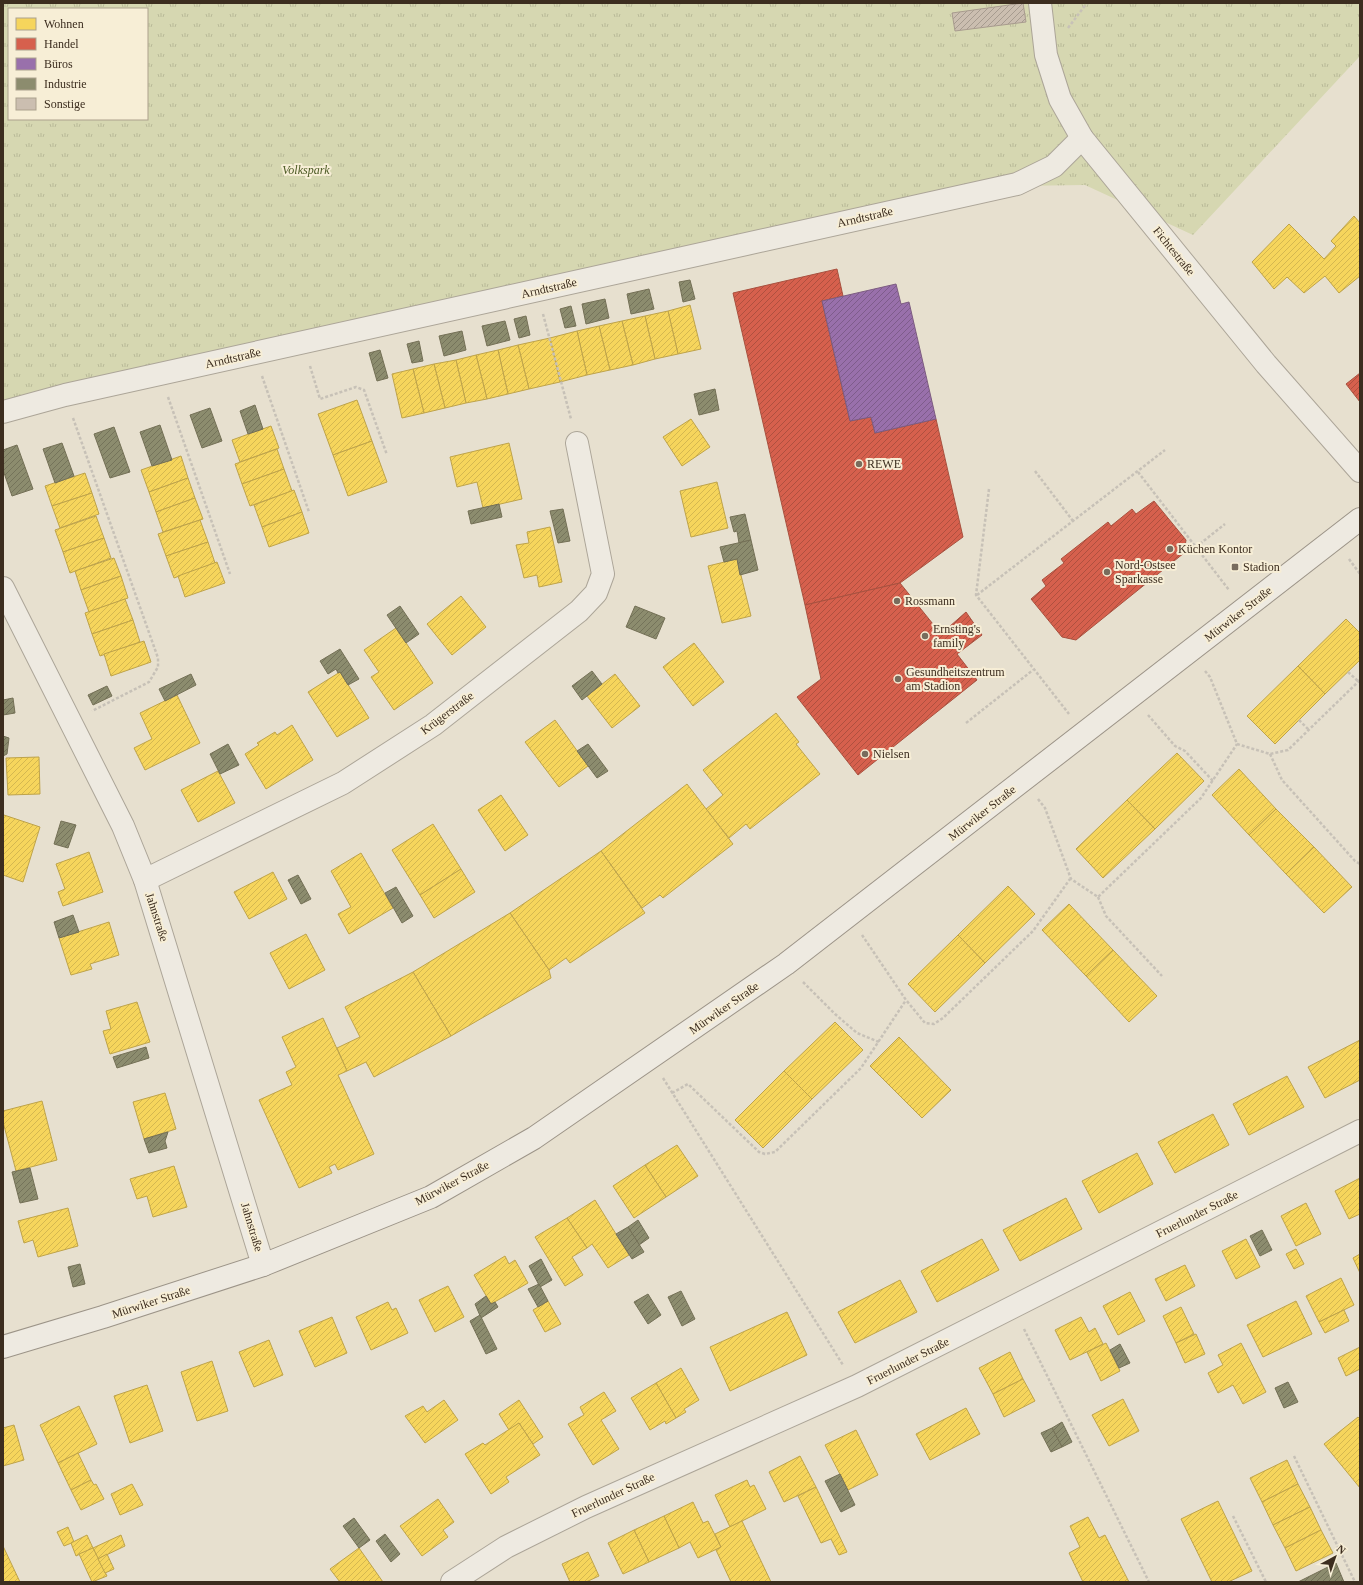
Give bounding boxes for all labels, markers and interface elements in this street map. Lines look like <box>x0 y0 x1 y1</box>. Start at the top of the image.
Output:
legend <box>8 8 148 120</box>
text: Wohnen <box>44 17 84 31</box>
text: Handel <box>44 37 79 51</box>
text: Büros <box>44 57 73 71</box>
text: Industrie <box>44 77 87 91</box>
text: Sonstige <box>44 97 85 111</box>
park label: Volkspark <box>282 163 330 177</box>
street label: Arndtstraße <box>836 204 894 230</box>
street label: Fichtestraße <box>1150 224 1198 278</box>
street label: Arndtstraße <box>520 275 578 301</box>
street label: Arndtstraße <box>204 345 262 371</box>
place label: REWE <box>867 457 901 471</box>
marker: REWE <box>854 459 864 469</box>
place label: Küchen Kontor <box>1178 542 1252 556</box>
marker: Küchen Kontor <box>1165 544 1175 554</box>
place label: Nord-Ostsee Sparkasse <box>1115 558 1176 586</box>
place label: Stadion <box>1243 560 1280 574</box>
marker: Stadion <box>1230 562 1240 572</box>
marker: Nord-Ostsee Sparkasse <box>1102 567 1112 577</box>
street label: Mürwiker Straße <box>1202 583 1274 645</box>
place label: Rossmann <box>905 594 955 608</box>
marker: Rossmann <box>892 596 902 606</box>
place label: Ernsting's family <box>933 622 981 650</box>
marker: Ernsting's family <box>920 631 930 641</box>
place label: Gesundheitszentrum am Stadion <box>906 665 1005 693</box>
marker: Gesundheitszentrum am Stadion <box>893 674 903 684</box>
street label: Krügerstraße <box>418 689 476 737</box>
place label: Nielsen <box>873 747 910 761</box>
marker: Nielsen <box>860 749 870 759</box>
street label: Mürwiker Straße <box>946 782 1018 844</box>
street label: Jahnstraße <box>143 891 171 943</box>
street label: Mürwiker Straße <box>687 979 761 1037</box>
street label: Mürwiker Straße <box>413 1158 491 1208</box>
street label: Fruerlunder Straße <box>1154 1187 1240 1241</box>
street label: Jahnstraße <box>238 1201 266 1253</box>
street label: Mürwiker Straße <box>110 1283 192 1321</box>
street label: Fruerlunder Straße <box>865 1334 951 1388</box>
street label: Fruerlunder Straße <box>569 1470 657 1520</box>
north arrow <box>1315 1537 1355 1577</box>
text: N <box>1335 1542 1348 1557</box>

